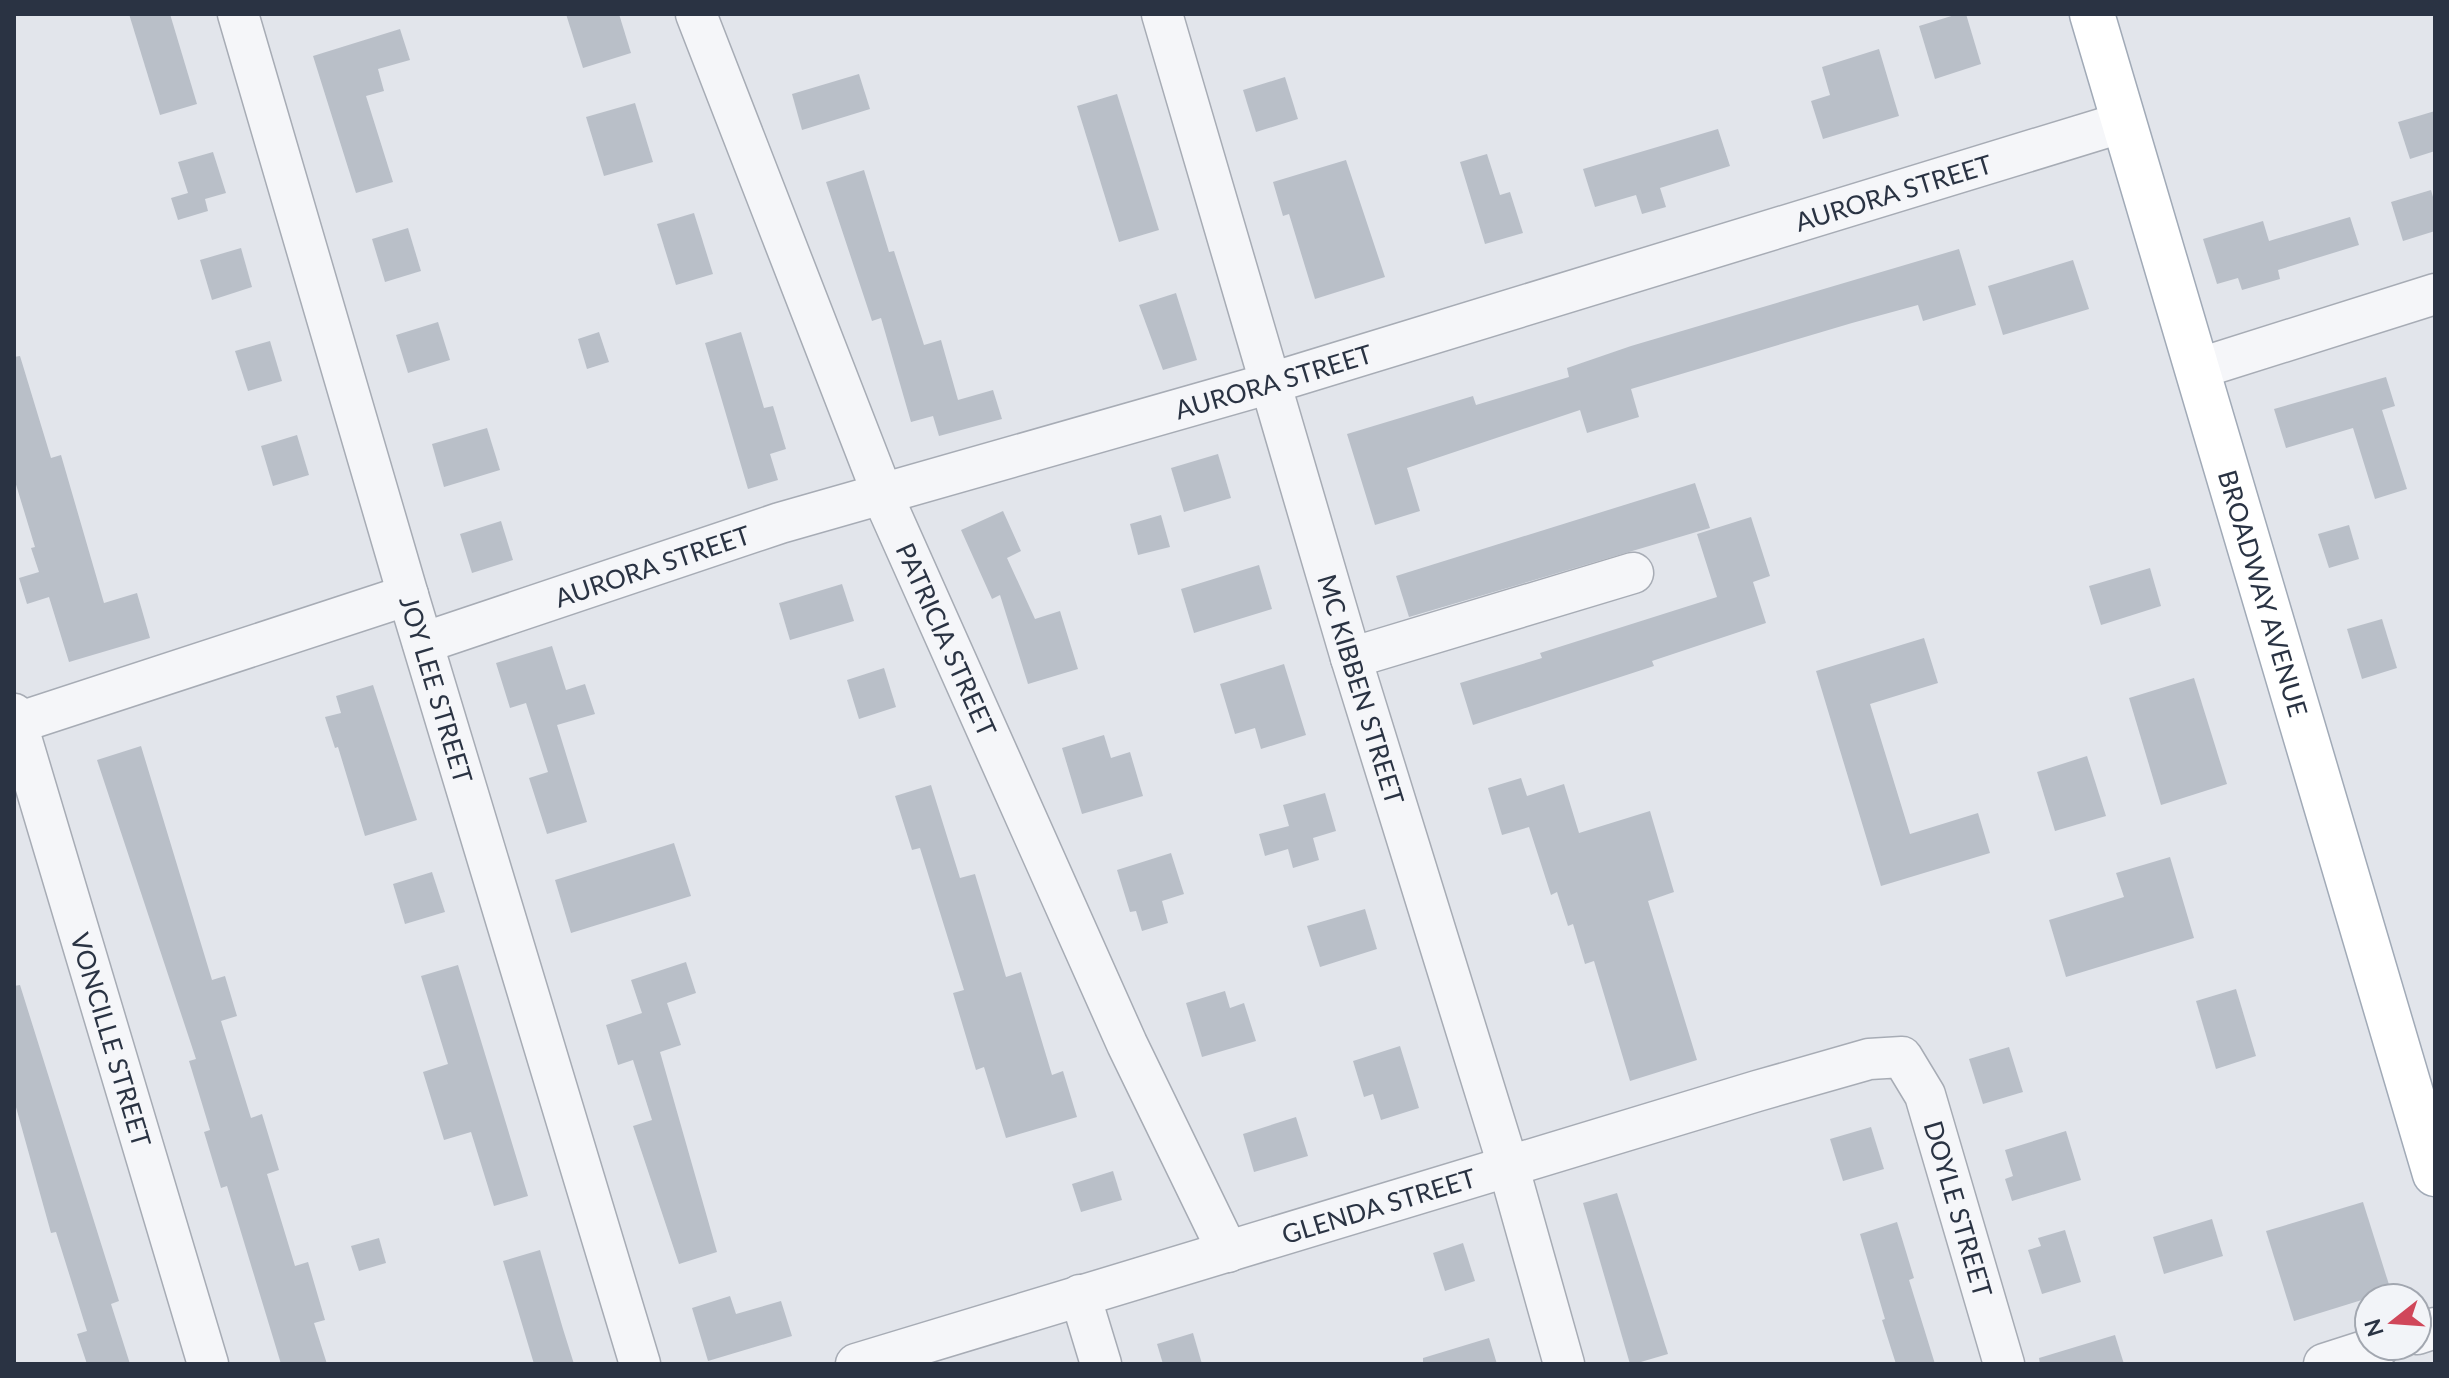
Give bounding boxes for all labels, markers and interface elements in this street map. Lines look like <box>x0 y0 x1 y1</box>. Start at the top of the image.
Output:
street label: AURORA STREET <box>1791 147 1996 238</box>
street label: AURORA STREET <box>1171 337 1376 426</box>
street label: BROADWAY AVENUE <box>2212 466 2315 720</box>
street label: AURORA STREET <box>551 518 754 614</box>
street label: PATRICIA STREET <box>890 538 1004 741</box>
street label: MC KIBBEN STREET <box>1311 570 1411 808</box>
street label: JOY LEE STREET <box>393 592 480 787</box>
street label: VONCILLE STREET <box>64 929 158 1151</box>
street label: DOYLE STREET <box>1917 1117 1999 1301</box>
street label: GLENDA STREET <box>1278 1161 1479 1250</box>
north arrow <box>2353 1282 2433 1362</box>
text: N <box>2358 1316 2389 1340</box>

